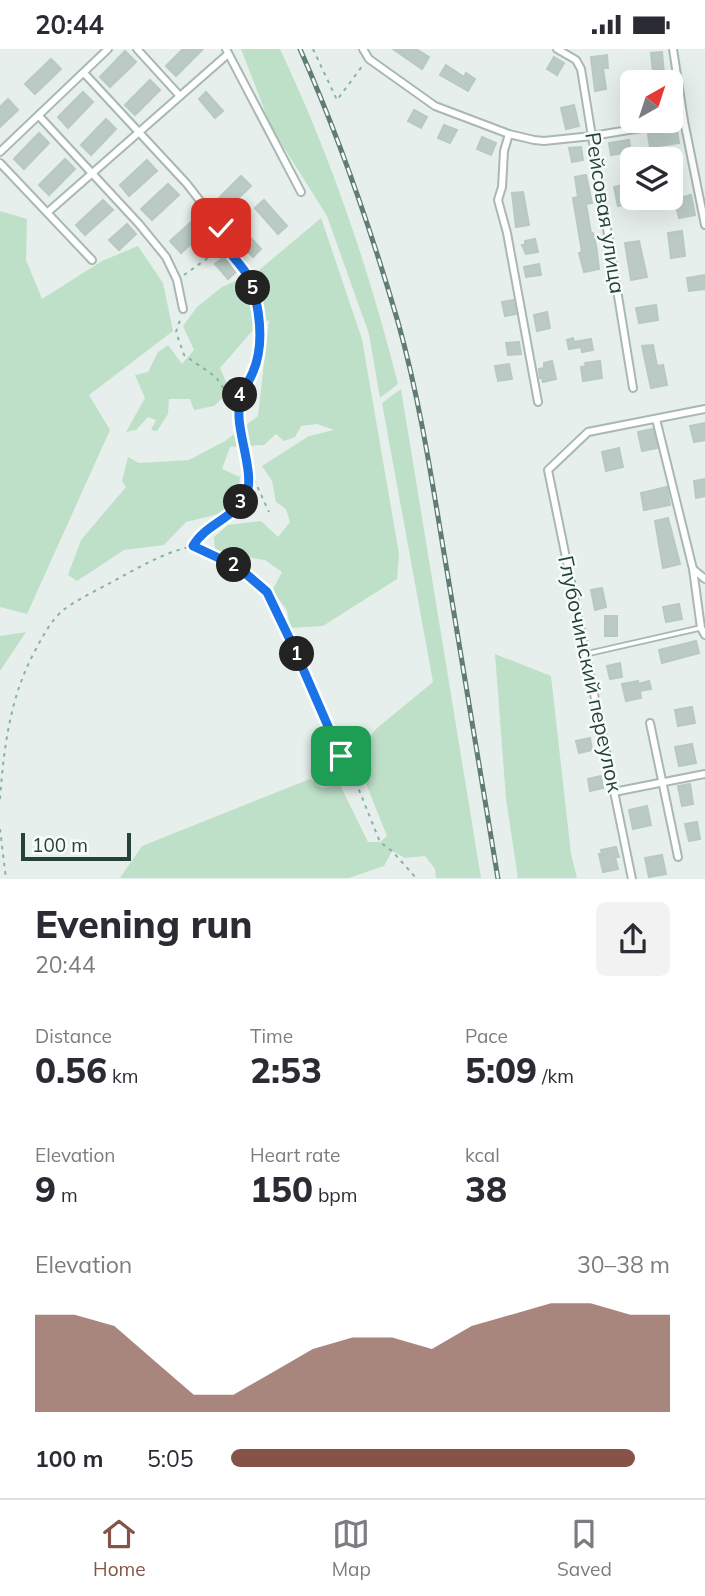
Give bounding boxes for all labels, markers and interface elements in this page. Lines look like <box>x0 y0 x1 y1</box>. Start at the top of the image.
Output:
text: 20:44 <box>35 8 104 41</box>
north arrow <box>620 70 682 133</box>
map controls <box>620 70 683 210</box>
street label: Рейсовая улица <box>580 130 632 295</box>
button: layers <box>620 147 683 210</box>
pin <box>191 198 251 258</box>
icon: check <box>202 209 240 247</box>
pin: 5 <box>236 271 270 305</box>
text: 5 <box>247 275 258 299</box>
pin: 4 <box>222 377 258 413</box>
text: 4 <box>234 382 245 406</box>
pin: 3 <box>224 484 258 519</box>
text: 3 <box>235 489 246 513</box>
pin: 2 <box>216 547 252 583</box>
text: 2 <box>228 552 239 576</box>
street label: Глубочинский переулок <box>553 553 629 795</box>
pin: 1 <box>280 637 314 671</box>
text: 1 <box>291 641 302 665</box>
pin <box>311 726 371 786</box>
icon: arrive <box>322 737 360 775</box>
scale bar <box>21 829 131 861</box>
text: 100 m <box>32 833 88 857</box>
text: Evening run <box>35 900 253 948</box>
button: share <box>596 902 670 976</box>
text: 20:44 <box>35 950 95 979</box>
text: Distance <box>35 1024 112 1048</box>
text: Time <box>250 1024 293 1048</box>
text: Pace <box>465 1024 508 1048</box>
text: 0.56 <box>35 1048 107 1092</box>
text: 2:53 <box>250 1048 322 1092</box>
text: 5:09 <box>465 1048 537 1092</box>
text: km <box>107 1064 139 1088</box>
text: /km <box>537 1064 574 1088</box>
text: Elevation <box>35 1143 115 1167</box>
text: Heart rate <box>250 1143 340 1167</box>
text: kcal <box>465 1143 500 1167</box>
text: 9 <box>35 1167 56 1211</box>
text: 150 <box>250 1167 313 1211</box>
text: 38 <box>465 1167 507 1211</box>
text: m <box>56 1183 78 1207</box>
text: bpm <box>313 1183 357 1207</box>
text: Elevation <box>35 1250 132 1279</box>
text: 30–38 m <box>577 1250 670 1279</box>
text: 100 m <box>35 1444 103 1473</box>
text: 5:05 <box>147 1444 194 1473</box>
tab: Home <box>93 1515 146 1581</box>
tab: Map <box>332 1515 371 1581</box>
tab: Saved <box>557 1515 612 1581</box>

